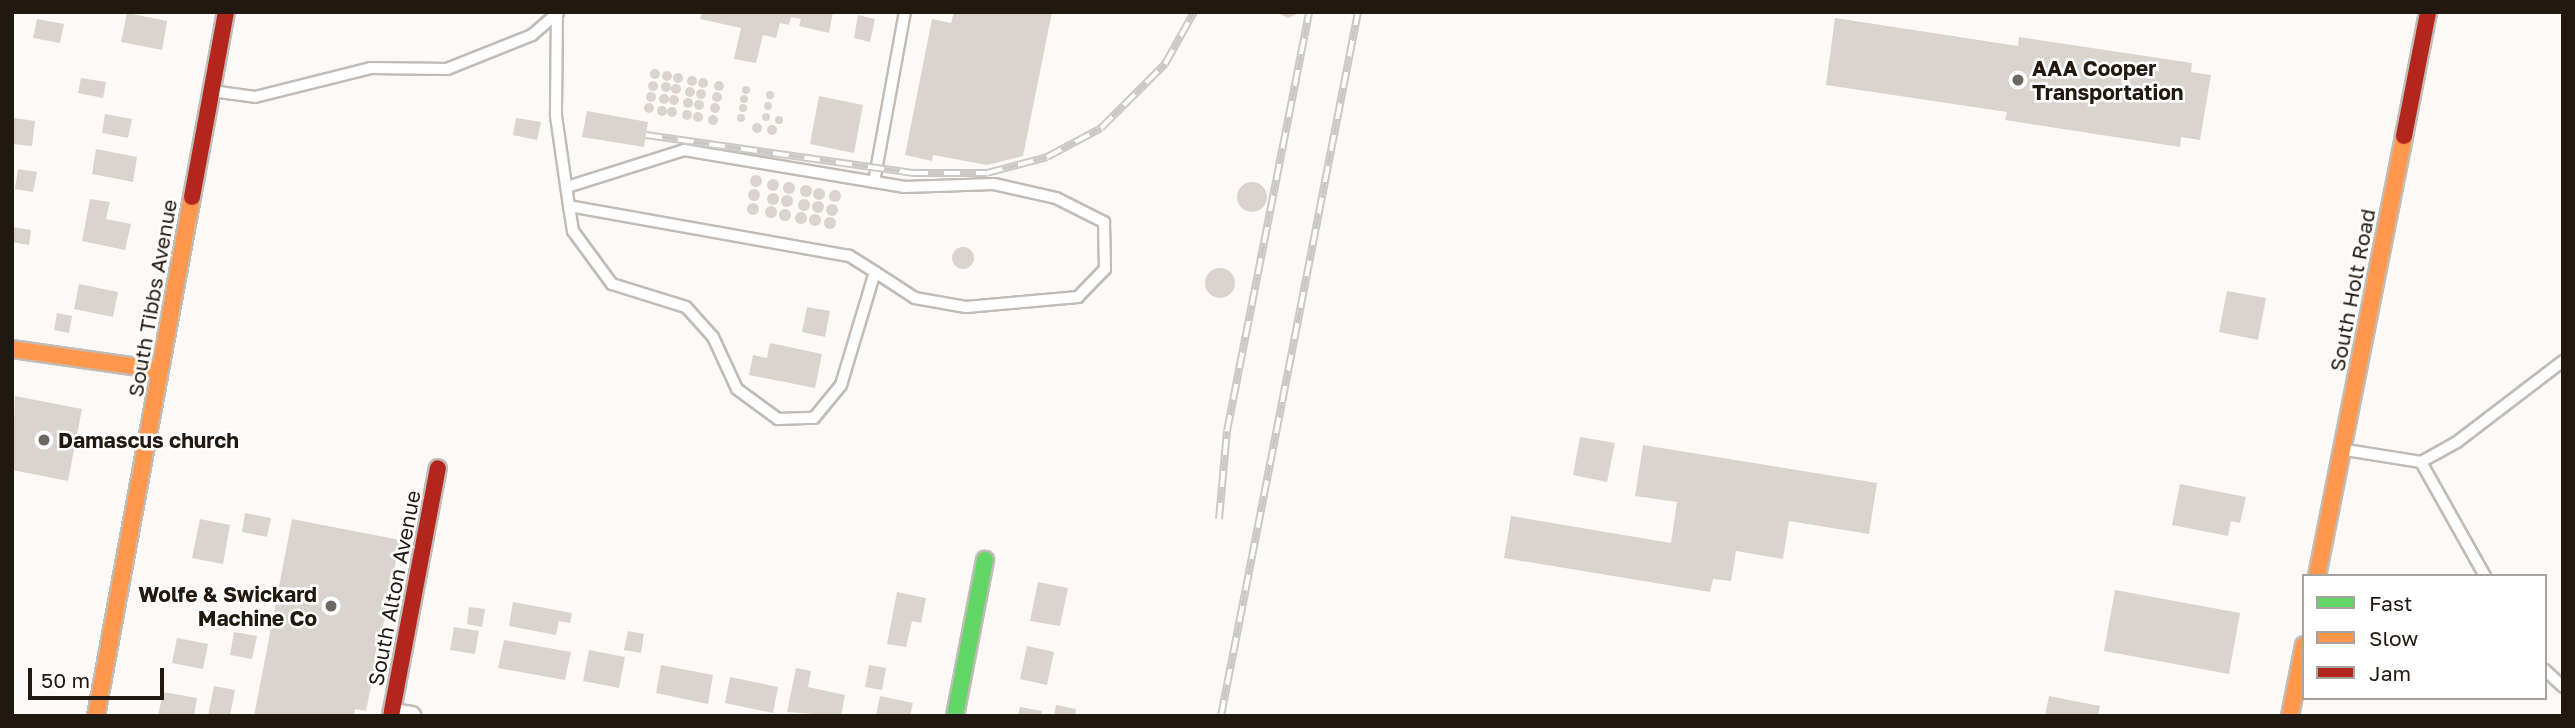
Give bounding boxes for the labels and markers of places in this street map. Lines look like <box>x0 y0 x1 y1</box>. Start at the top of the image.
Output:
place label: AAA Cooper Transportation <box>2032 55 2183 105</box>
marker: AAA Cooper Transportation <box>2010 72 2026 88</box>
place label: Damascus church <box>58 427 239 453</box>
marker: Damascus church <box>36 432 52 448</box>
place label: Wolfe & Swickard Machine Co <box>138 581 317 631</box>
marker: Wolfe & Swickard Machine Co <box>323 598 339 614</box>

